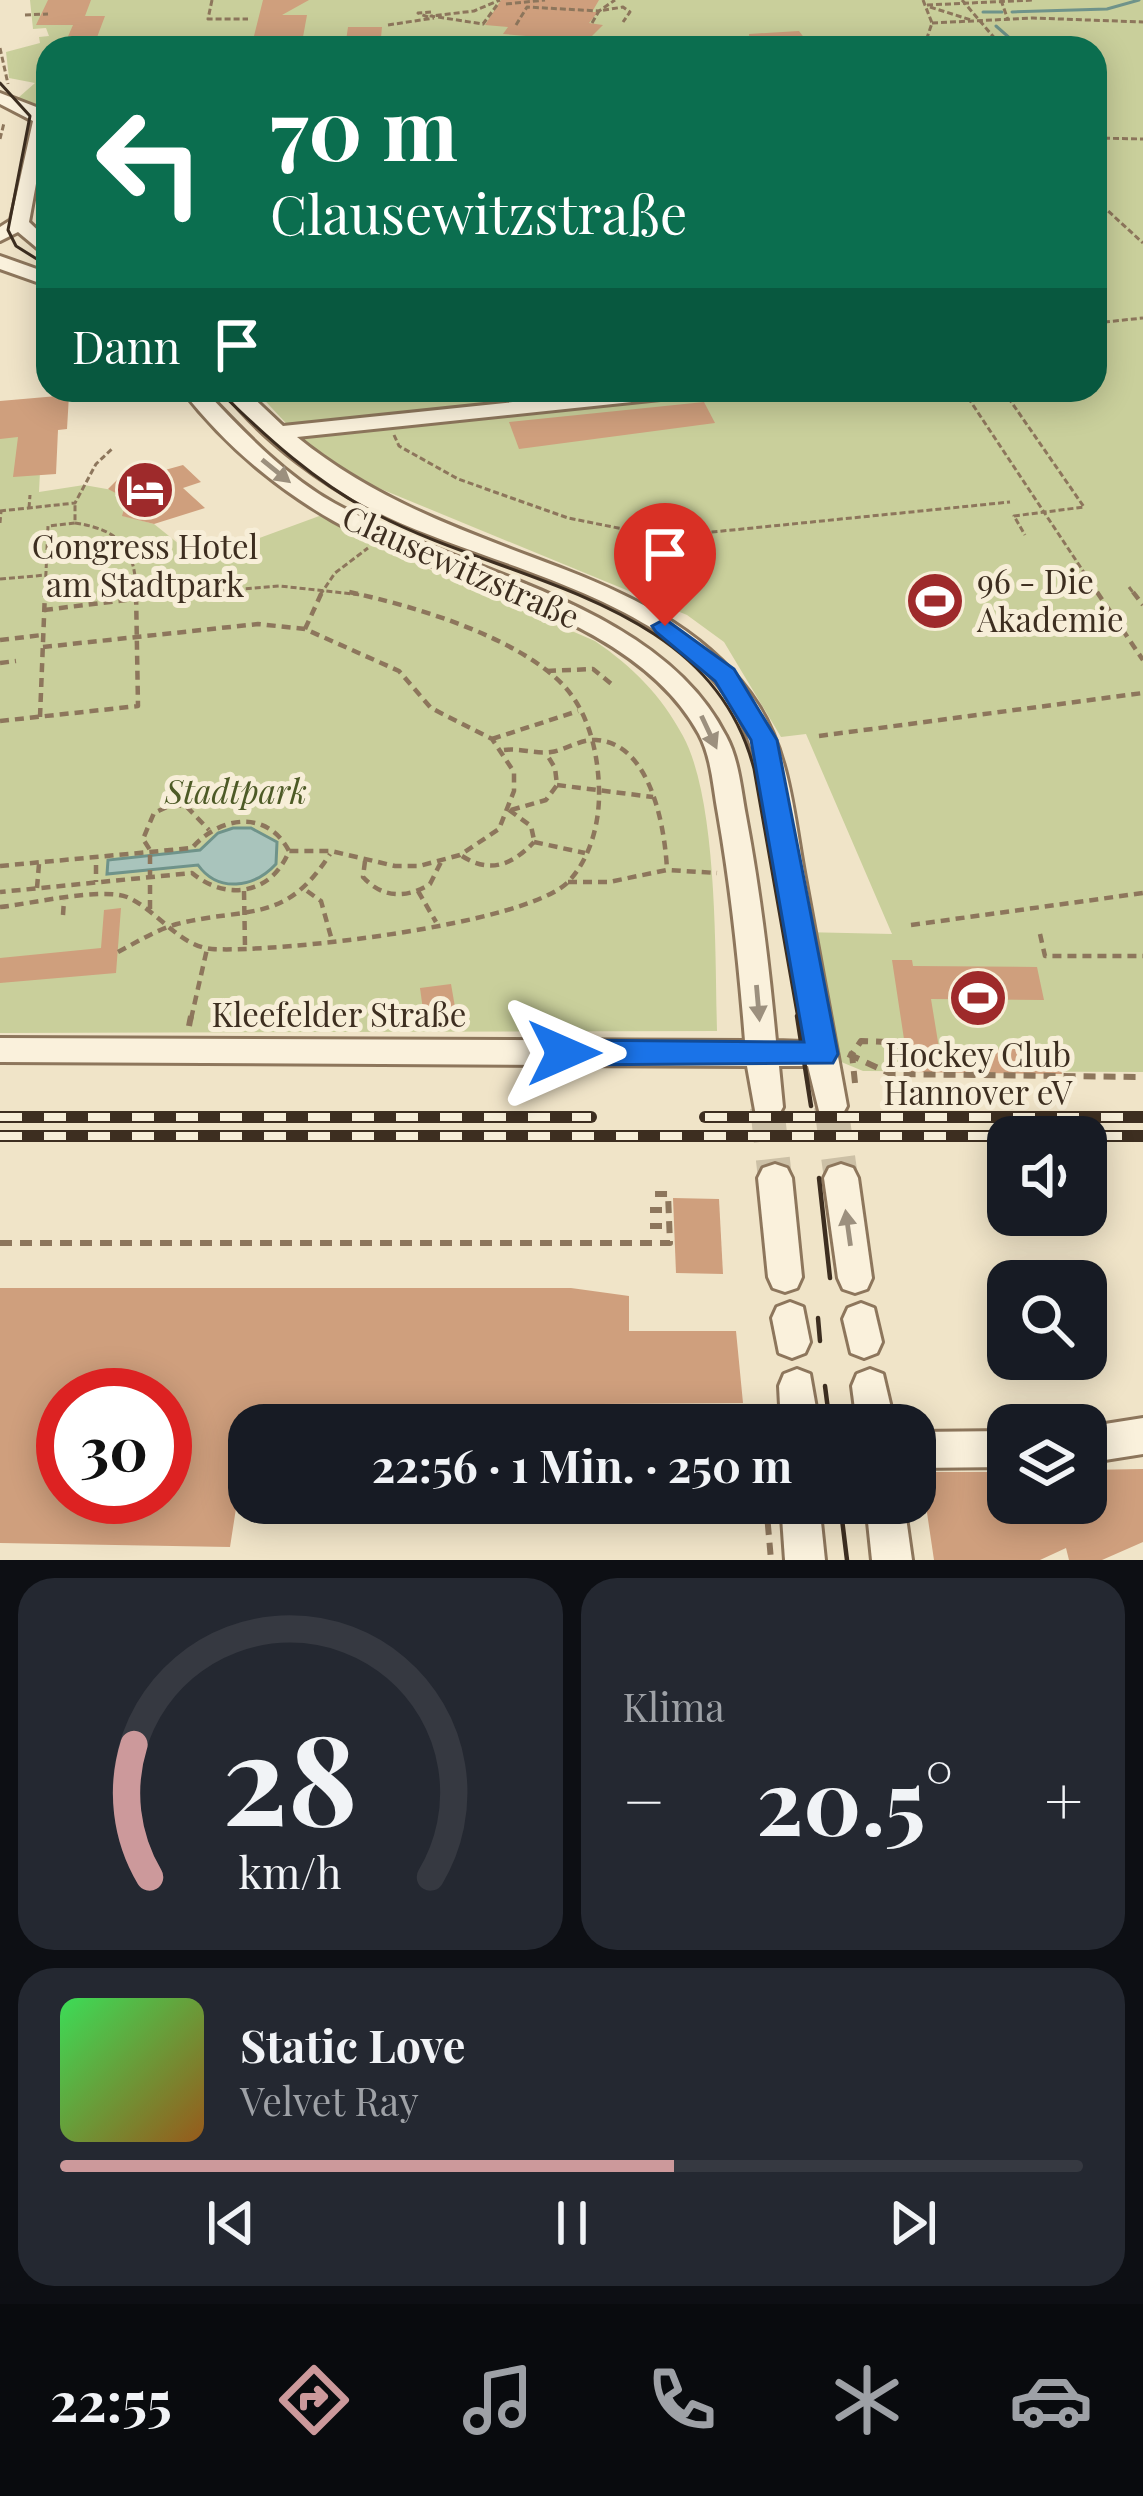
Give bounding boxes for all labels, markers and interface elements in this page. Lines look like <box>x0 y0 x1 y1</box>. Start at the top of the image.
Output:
text: 70 m <box>270 70 458 182</box>
icon: left <box>72 84 228 240</box>
text: Clausewitzstraße <box>270 177 687 249</box>
icon: arrive <box>204 312 270 378</box>
text: Dann <box>72 315 180 375</box>
one-way arrow <box>261 458 291 484</box>
hotel icon: Congress Hotel am Stadtpark <box>114 459 176 521</box>
street label: Clausewitzstraße <box>336 493 587 637</box>
pin <box>614 503 716 626</box>
icon: arrive <box>632 521 698 587</box>
place label: Congress Hotel am Stadtpark <box>32 523 258 605</box>
place label: 96 - Die Akademie <box>976 558 1124 640</box>
sports icon: 96 - Die Akademie <box>904 570 966 632</box>
one-way arrow <box>699 715 719 750</box>
park label: Stadtpark <box>164 768 307 812</box>
sports icon: Hockey Club Hannover eV <box>947 967 1009 1029</box>
one-way arrow <box>749 985 768 1022</box>
position arrow <box>501 990 627 1116</box>
street label: Kleefelder Straße <box>212 991 467 1035</box>
place label: Hockey Club Hannover eV <box>884 1031 1074 1113</box>
map controls <box>987 1116 1107 1524</box>
button: sound <box>987 1116 1107 1236</box>
one-way arrow <box>838 1209 857 1246</box>
button: search <box>987 1260 1107 1380</box>
speed limit sign: 30 <box>36 1368 192 1524</box>
button: layers <box>987 1404 1107 1524</box>
text: 22:56 · 1 Min. · 250 m <box>372 1434 792 1494</box>
text: Klima <box>623 1680 725 1732</box>
text: 28 <box>223 1691 358 1857</box>
text: 20.5° <box>756 1739 953 1859</box>
text: − <box>623 1755 665 1843</box>
text: + <box>1044 1755 1083 1843</box>
text: km/h <box>239 1843 342 1900</box>
text: Static Love <box>240 2014 465 2074</box>
text: Velvet Ray <box>240 2074 419 2126</box>
icon: previous <box>198 2190 264 2256</box>
icon: pause <box>539 2190 605 2256</box>
icon: next <box>880 2190 946 2256</box>
icon: directions <box>272 2358 356 2442</box>
icon: music <box>456 2358 540 2442</box>
icon: phone <box>640 2358 724 2442</box>
icon: climate <box>825 2358 909 2442</box>
icon: car <box>1009 2358 1093 2442</box>
text: 22:55 <box>50 2364 172 2436</box>

